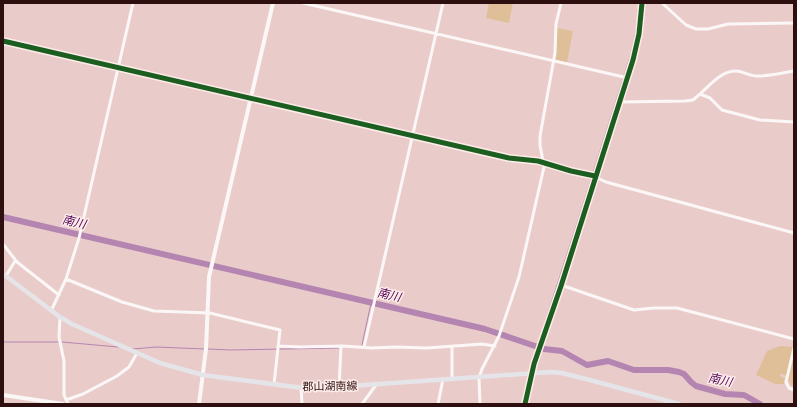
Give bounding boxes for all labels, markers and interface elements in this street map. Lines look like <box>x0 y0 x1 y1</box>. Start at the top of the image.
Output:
water label: 南川 <box>61 212 89 232</box>
water label: 南川 <box>376 285 404 305</box>
water label: 南川 <box>707 371 735 390</box>
street label: 郡山湖南線 <box>302 380 358 392</box>

